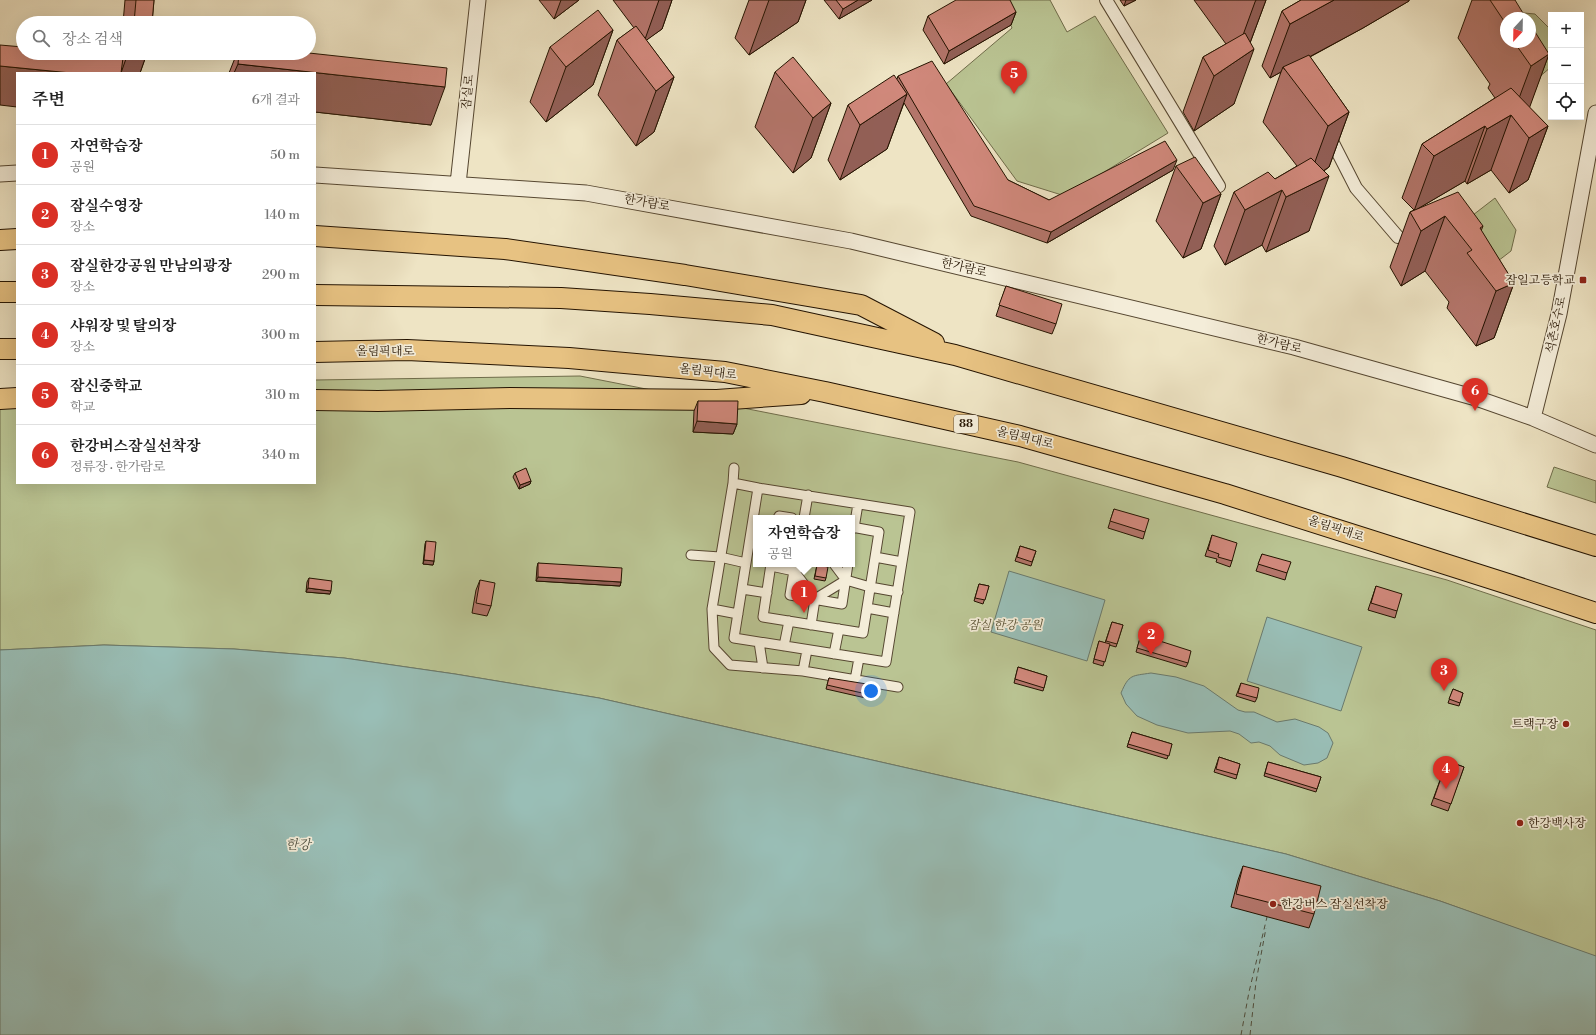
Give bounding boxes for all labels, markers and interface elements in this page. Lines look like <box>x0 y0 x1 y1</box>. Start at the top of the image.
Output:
north arrow <box>1500 12 1536 48</box>
map controls <box>1548 12 1584 120</box>
button: + <box>1548 12 1584 48</box>
search box <box>16 16 316 60</box>
icon: search <box>30 27 52 49</box>
text: 장소 검색 <box>62 30 123 49</box>
button: − <box>1548 48 1584 84</box>
pin: 5 <box>1001 61 1027 94</box>
street label: 잠실로 <box>459 74 477 110</box>
button: locate <box>1548 84 1584 120</box>
text: 주변 <box>32 89 65 111</box>
text: 6개 결과 <box>252 92 300 108</box>
text: 자연학습장 <box>70 137 142 156</box>
text: 1 <box>42 147 48 163</box>
text: 50 m <box>270 147 300 163</box>
text: 공원 <box>70 159 95 175</box>
street label: 한가람로 <box>623 192 672 214</box>
text: 잠실수영장 <box>70 197 142 216</box>
text: 2 <box>41 207 49 223</box>
text: 140 m <box>264 207 300 223</box>
text: 장소 <box>70 219 95 235</box>
street label: 한가람로 <box>940 255 989 281</box>
text: 잠실한강공원 만남의광장 <box>70 257 232 276</box>
text: 3 <box>41 267 49 283</box>
text: 290 m <box>262 267 300 283</box>
place label: 잠일고등학교 <box>1505 273 1575 288</box>
marker: 잠일고등학교 <box>1578 275 1588 285</box>
text: 장소 <box>70 279 95 295</box>
street label: 석촌호수로 <box>1543 295 1569 355</box>
text: 샤워장 및 탈의장 <box>70 317 176 336</box>
text: 4 <box>41 327 49 343</box>
text: 300 m <box>262 327 300 343</box>
street label: 한가람로 <box>1255 331 1304 357</box>
text: 장소 <box>70 339 95 355</box>
street label: 올림픽대로 <box>356 344 414 359</box>
street label: 올림픽대로 <box>678 361 738 383</box>
text: 잠신중학교 <box>70 377 142 396</box>
pin: 6 <box>1462 378 1488 411</box>
text: 5 <box>41 387 49 403</box>
text: 310 m <box>265 387 300 403</box>
text: 학교 <box>70 399 95 415</box>
road number: 88 <box>954 415 978 433</box>
street label: 올림픽대로 <box>995 424 1055 452</box>
text: 한강버스잠실선착장 <box>70 437 200 456</box>
text: 6 <box>41 447 49 463</box>
text: 340 m <box>262 447 300 463</box>
text: 정류장 · 한가람로 <box>70 459 165 475</box>
street label: 올림픽대로 <box>1306 513 1366 545</box>
popup <box>753 515 855 567</box>
text: 자연학습장 <box>768 524 840 543</box>
text: 공원 <box>768 546 793 562</box>
pin: 1 <box>791 580 817 613</box>
park label: 잠실 한강 공원 <box>968 618 1044 633</box>
pin: 2 <box>1138 622 1164 655</box>
pin: 3 <box>1431 658 1457 691</box>
your location <box>861 681 881 701</box>
place label: 트랙구장 <box>1512 717 1558 732</box>
marker: 트랙구장 <box>1561 719 1571 729</box>
pin: 4 <box>1433 756 1459 789</box>
place label: 한강백사장 <box>1528 816 1586 831</box>
marker: 한강백사장 <box>1515 818 1525 828</box>
water label: 한강 <box>285 837 313 853</box>
place label: 한강버스 잠실선착장 <box>1281 897 1388 912</box>
marker: 한강버스 잠실선착장 <box>1268 899 1278 909</box>

